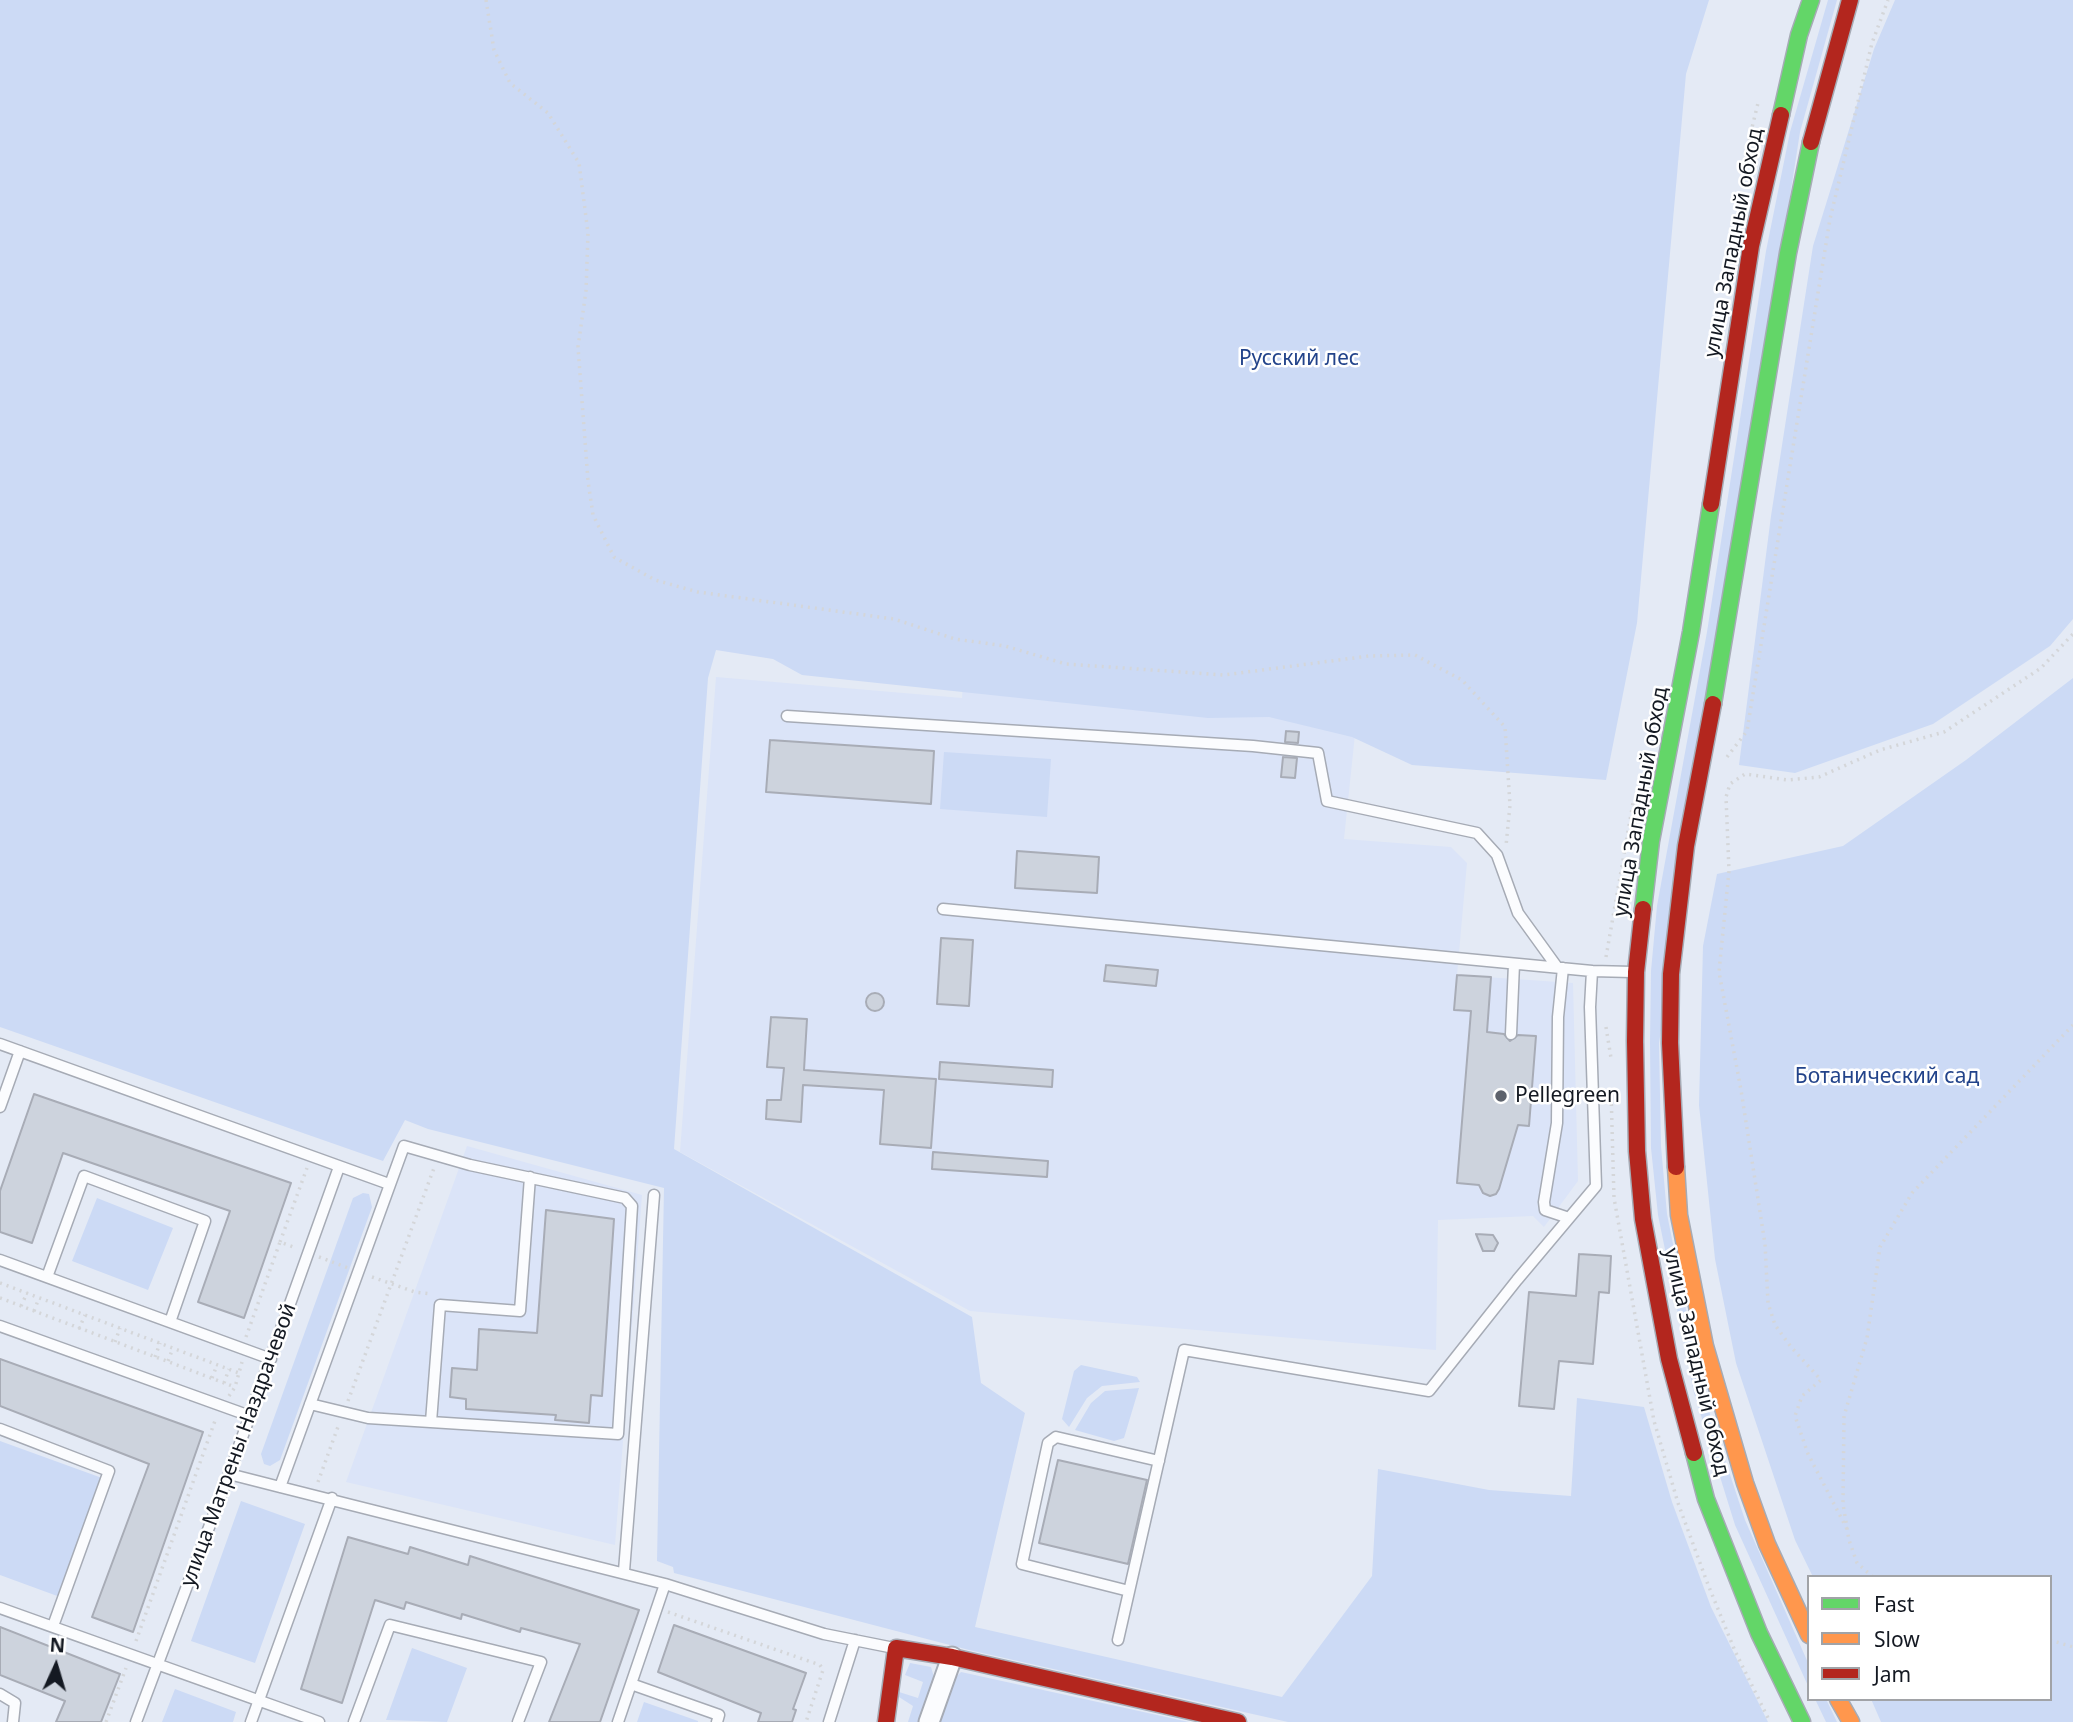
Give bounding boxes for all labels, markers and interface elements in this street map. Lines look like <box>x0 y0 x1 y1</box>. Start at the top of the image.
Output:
street label: улица Западный обход <box>1699 126 1769 360</box>
park label: Русский лес <box>1239 346 1359 372</box>
street label: улица Западный обход <box>1608 685 1674 919</box>
park label: Ботанический сад <box>1795 1064 1979 1090</box>
place label: Pellegreen <box>1515 1083 1620 1109</box>
marker: Pellegreen <box>1493 1088 1509 1104</box>
street label: улица Западный обход <box>1657 1246 1735 1478</box>
street label: улица Матрены Наздрачевой <box>176 1300 302 1590</box>
legend <box>1807 1575 2052 1701</box>
text: Fast <box>1874 1590 1914 1618</box>
text: Slow <box>1874 1625 1920 1653</box>
north arrow <box>21 1631 91 1701</box>
text: N <box>49 1632 66 1659</box>
text: Jam <box>1874 1660 1911 1688</box>

